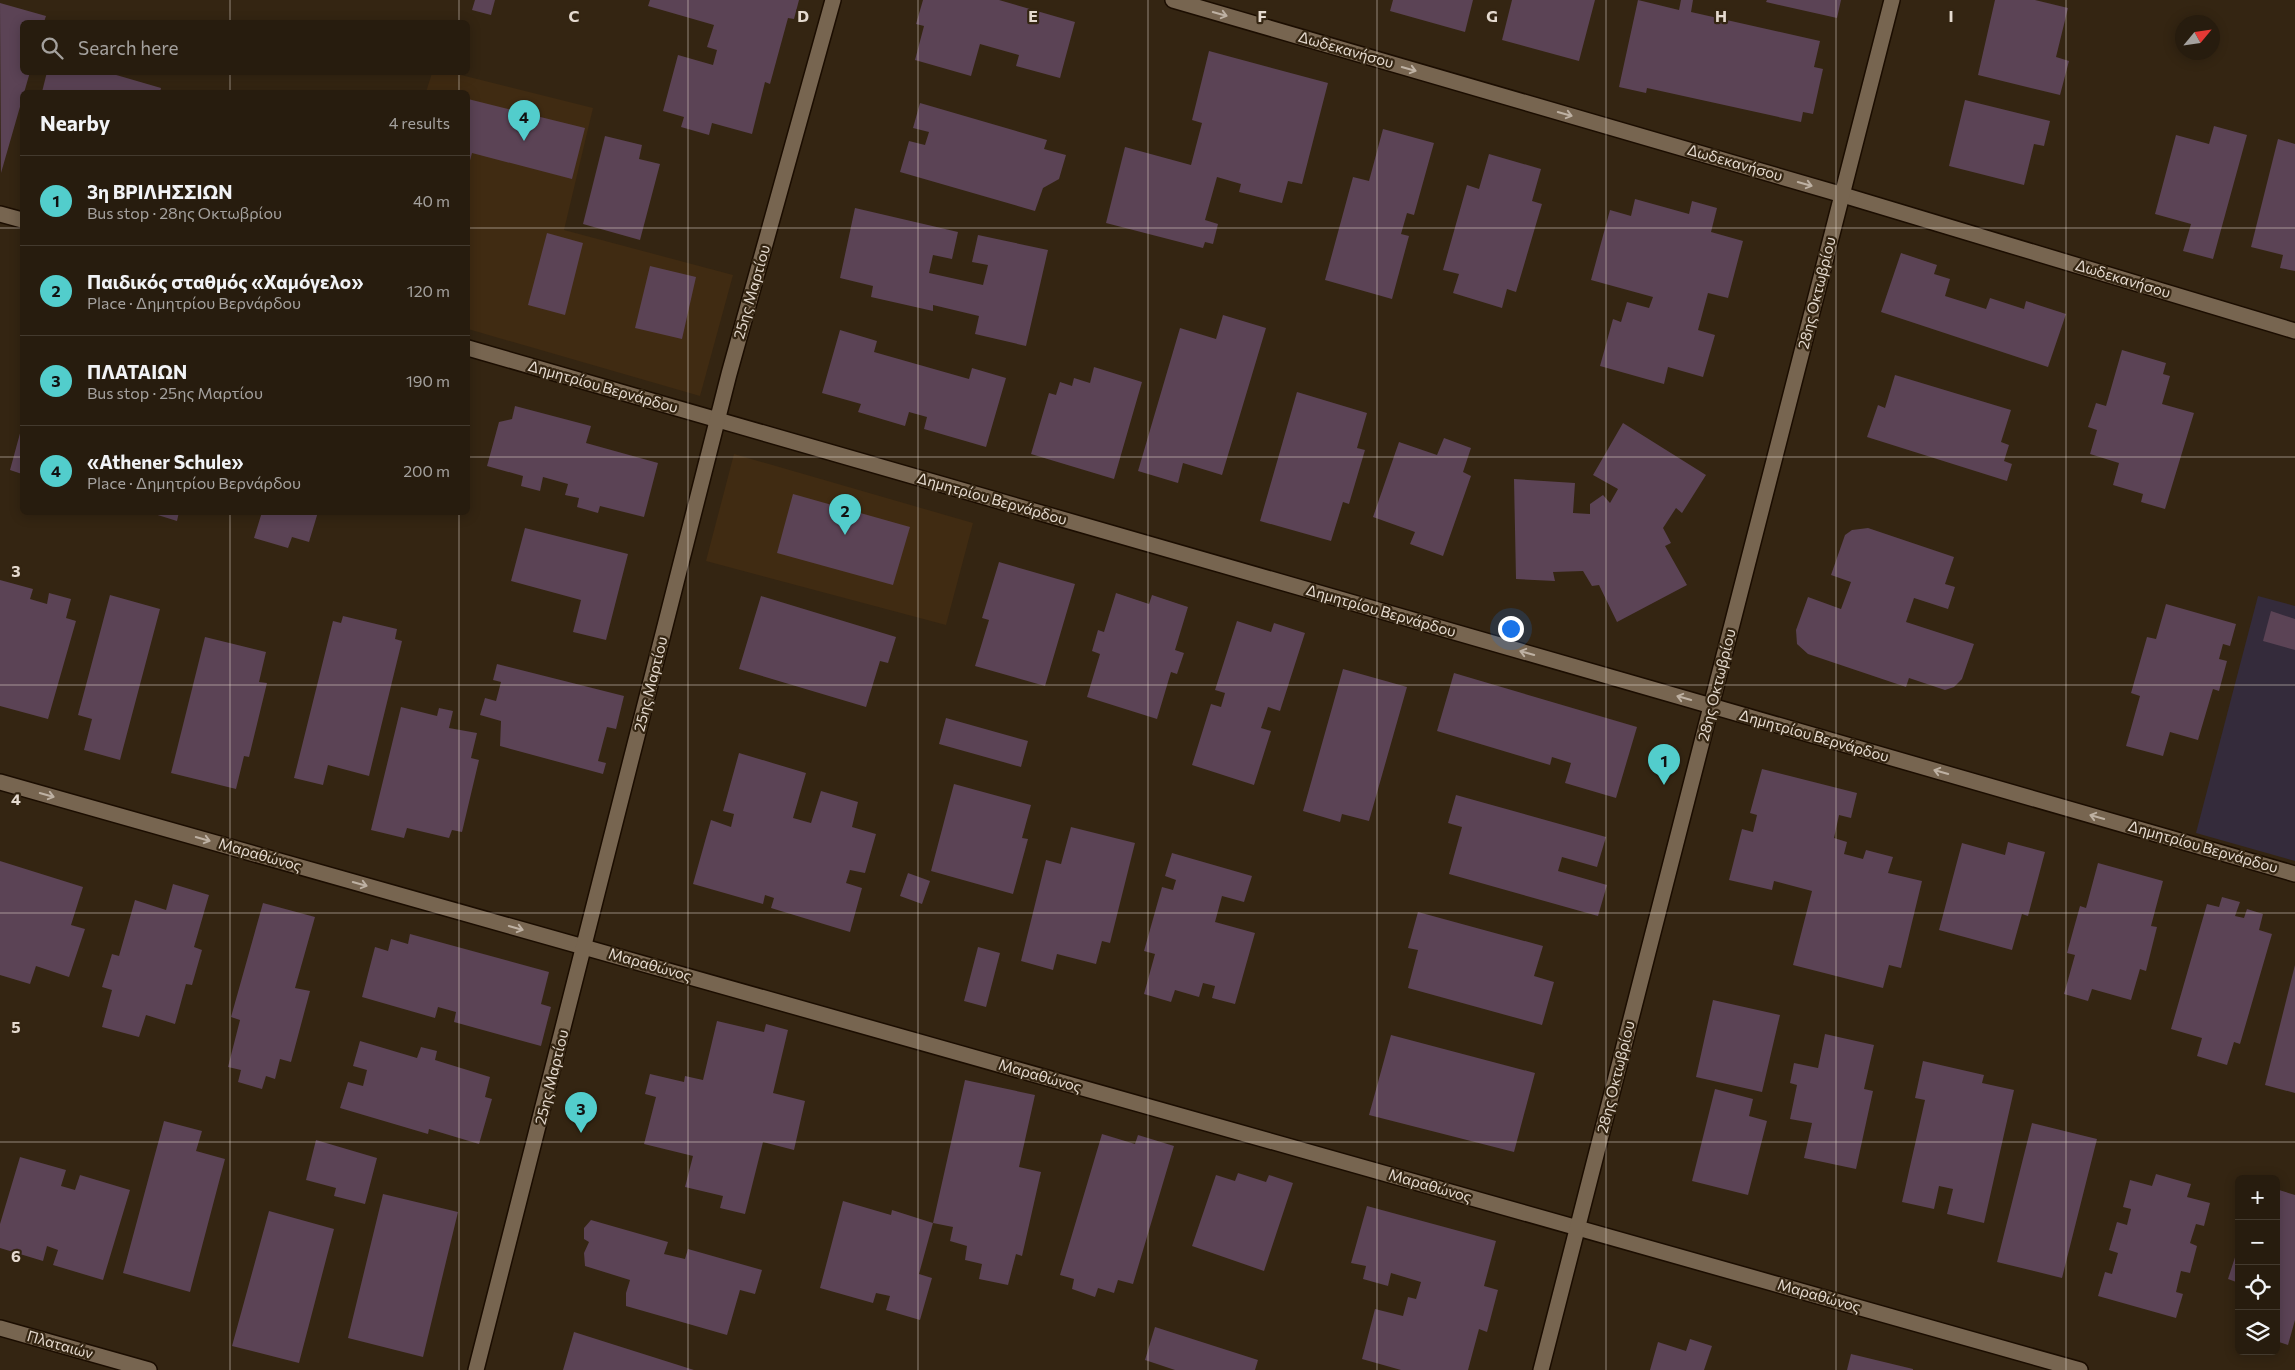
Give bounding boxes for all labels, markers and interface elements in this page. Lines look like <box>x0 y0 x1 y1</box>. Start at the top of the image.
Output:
text: C <box>569 6 580 25</box>
text: D <box>797 6 809 25</box>
text: E <box>1028 6 1038 25</box>
text: F <box>1257 6 1267 25</box>
text: G <box>1486 6 1498 25</box>
text: H <box>1715 6 1727 25</box>
text: I <box>1948 6 1954 25</box>
one-way arrow <box>1211 9 1227 19</box>
north arrow <box>2175 15 2220 60</box>
search box <box>20 20 470 75</box>
street label: Δωδεκανήσου <box>1296 27 1396 71</box>
icon: search <box>38 34 66 62</box>
text: Search here <box>78 36 178 59</box>
one-way arrow <box>1401 64 1417 74</box>
pin: 4 <box>508 100 540 141</box>
text: Nearby <box>40 110 110 135</box>
one-way arrow <box>1557 110 1573 119</box>
text: 4 results <box>389 113 450 132</box>
street label: Δωδεκανήσου <box>1685 140 1785 184</box>
one-way arrow <box>1797 179 1813 189</box>
text: 3η ΒΡΙΛΗΣΣΙΩΝ <box>87 180 232 203</box>
text: 1 <box>52 191 60 210</box>
text: 40 m <box>413 191 450 210</box>
text: Bus stop · 28ης Οκτωβρίου <box>87 203 282 222</box>
street label: 28ης Οκτωβρίου <box>1793 235 1839 351</box>
street label: 25ης Μαρτίου <box>729 243 773 341</box>
street label: Δωδεκανήσου <box>2074 255 2173 301</box>
text: Παιδικός σταθμός «Χαμόγελο» <box>87 270 363 293</box>
text: 2 <box>51 281 61 300</box>
text: 120 m <box>407 281 450 300</box>
text: Place · Δημητρίου Βερνάρδου <box>87 293 301 312</box>
street label: Δημητρίου Βερνάρδου <box>526 356 680 416</box>
text: ΠΛΑΤΑΙΩΝ <box>87 360 187 383</box>
text: 3 <box>51 371 61 390</box>
text: 190 m <box>406 371 450 390</box>
text: Bus stop · 25ης Μαρτίου <box>87 383 263 402</box>
text: «Athener Schule» <box>87 450 244 473</box>
text: 4 <box>51 461 61 480</box>
text: 200 m <box>403 461 450 480</box>
street label: Δημητρίου Βερνάρδου <box>915 468 1069 528</box>
text: Place · Δημητρίου Βερνάρδου <box>87 473 301 492</box>
pin: 2 <box>829 494 861 535</box>
text: 3 <box>11 561 21 580</box>
street label: Δημητρίου Βερνάρδου <box>1304 580 1458 640</box>
your location <box>1498 616 1524 642</box>
street label: 28ης Οκτωβρίου <box>1693 627 1739 743</box>
street label: 25ης Μαρτίου <box>630 634 671 733</box>
one-way arrow <box>1520 648 1536 657</box>
one-way arrow <box>1676 693 1692 702</box>
street label: Δημητρίου Βερνάρδου <box>1737 705 1891 765</box>
pin: 1 <box>1648 744 1680 785</box>
one-way arrow <box>1933 767 1949 776</box>
text: 4 <box>11 789 21 808</box>
one-way arrow <box>38 791 54 800</box>
one-way arrow <box>2089 811 2105 821</box>
street label: Δημητρίου Βερνάρδου <box>2126 816 2280 876</box>
street label: Μαραθώνος <box>217 834 304 874</box>
one-way arrow <box>195 835 211 845</box>
one-way arrow <box>351 879 367 889</box>
one-way arrow <box>508 923 524 933</box>
street label: Μαραθώνος <box>607 944 694 984</box>
text: 5 <box>11 1017 21 1036</box>
street label: 28ης Οκτωβρίου <box>1592 1019 1638 1135</box>
street label: 25ης Μαρτίου <box>531 1027 572 1126</box>
street label: Μαραθώνος <box>997 1055 1084 1095</box>
pin: 3 <box>565 1092 597 1133</box>
street label: Μαραθώνος <box>1387 1165 1474 1205</box>
map controls <box>2235 1175 2280 1355</box>
button: + <box>2235 1175 2280 1220</box>
button: − <box>2235 1220 2280 1265</box>
text: 6 <box>11 1246 21 1265</box>
button: locate <box>2235 1265 2280 1310</box>
street label: Μαραθώνος <box>1776 1275 1863 1315</box>
button: layers <box>2235 1310 2280 1355</box>
street label: Πλαταιών <box>25 1326 96 1362</box>

